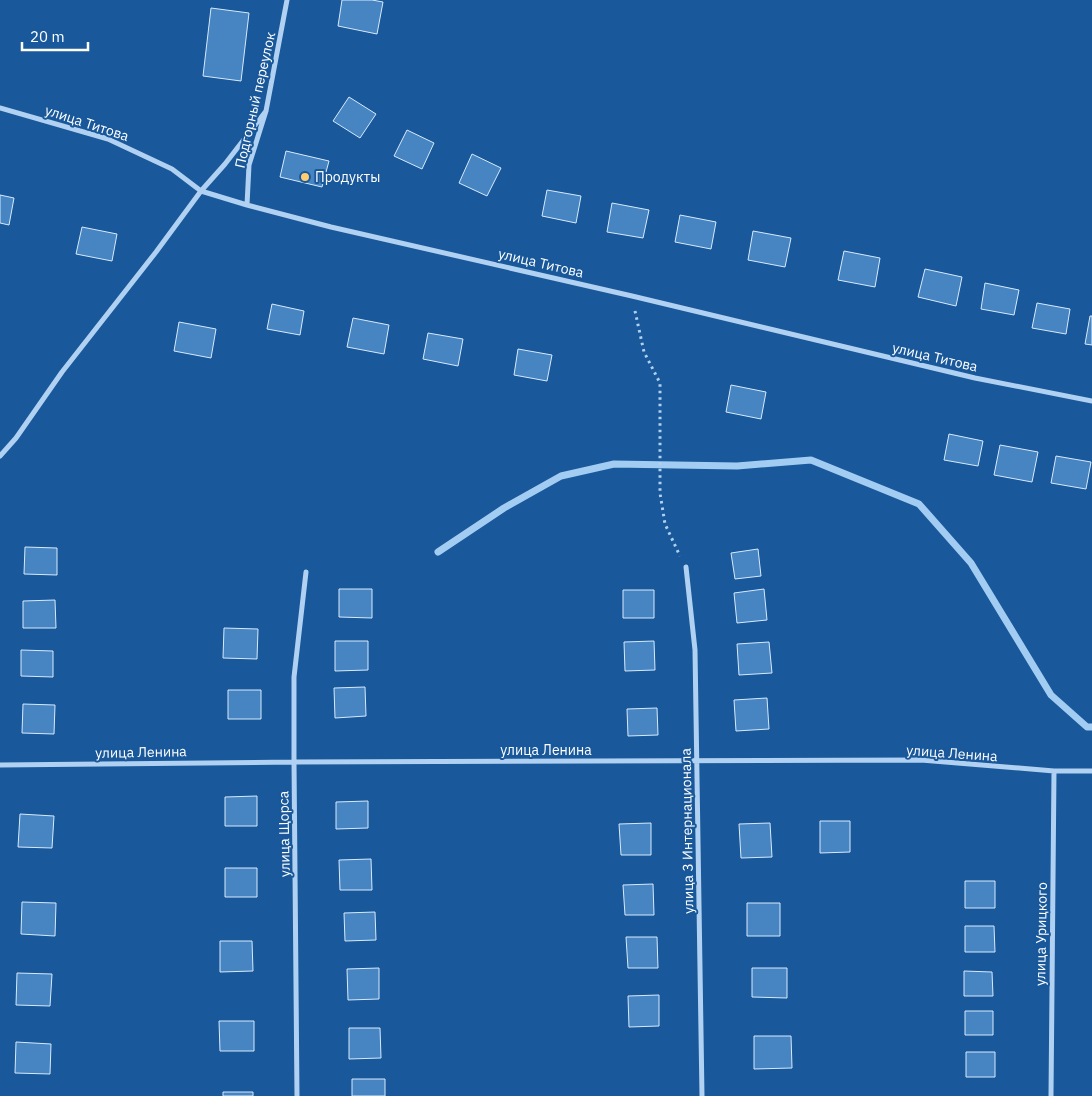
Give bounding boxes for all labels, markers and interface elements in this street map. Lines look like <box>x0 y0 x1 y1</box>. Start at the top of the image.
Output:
scale bar <box>22 20 89 52</box>
text: 20 m <box>30 27 65 46</box>
street label: Подгорный переулок <box>231 30 279 170</box>
street label: улица Титова <box>43 101 132 145</box>
place label: Продукты <box>315 168 380 186</box>
marker: Продукты <box>299 171 311 183</box>
street label: улица Титова <box>496 244 586 282</box>
street label: улица Титова <box>890 338 980 376</box>
street label: улица Ленина <box>500 741 592 759</box>
street label: улица Ленина <box>906 741 999 765</box>
street label: улица Ленина <box>95 742 187 762</box>
street label: улица 3 Интернационала <box>677 748 697 914</box>
street label: улица Щорса <box>274 790 294 877</box>
street label: улица Урицкого <box>1031 882 1051 986</box>

